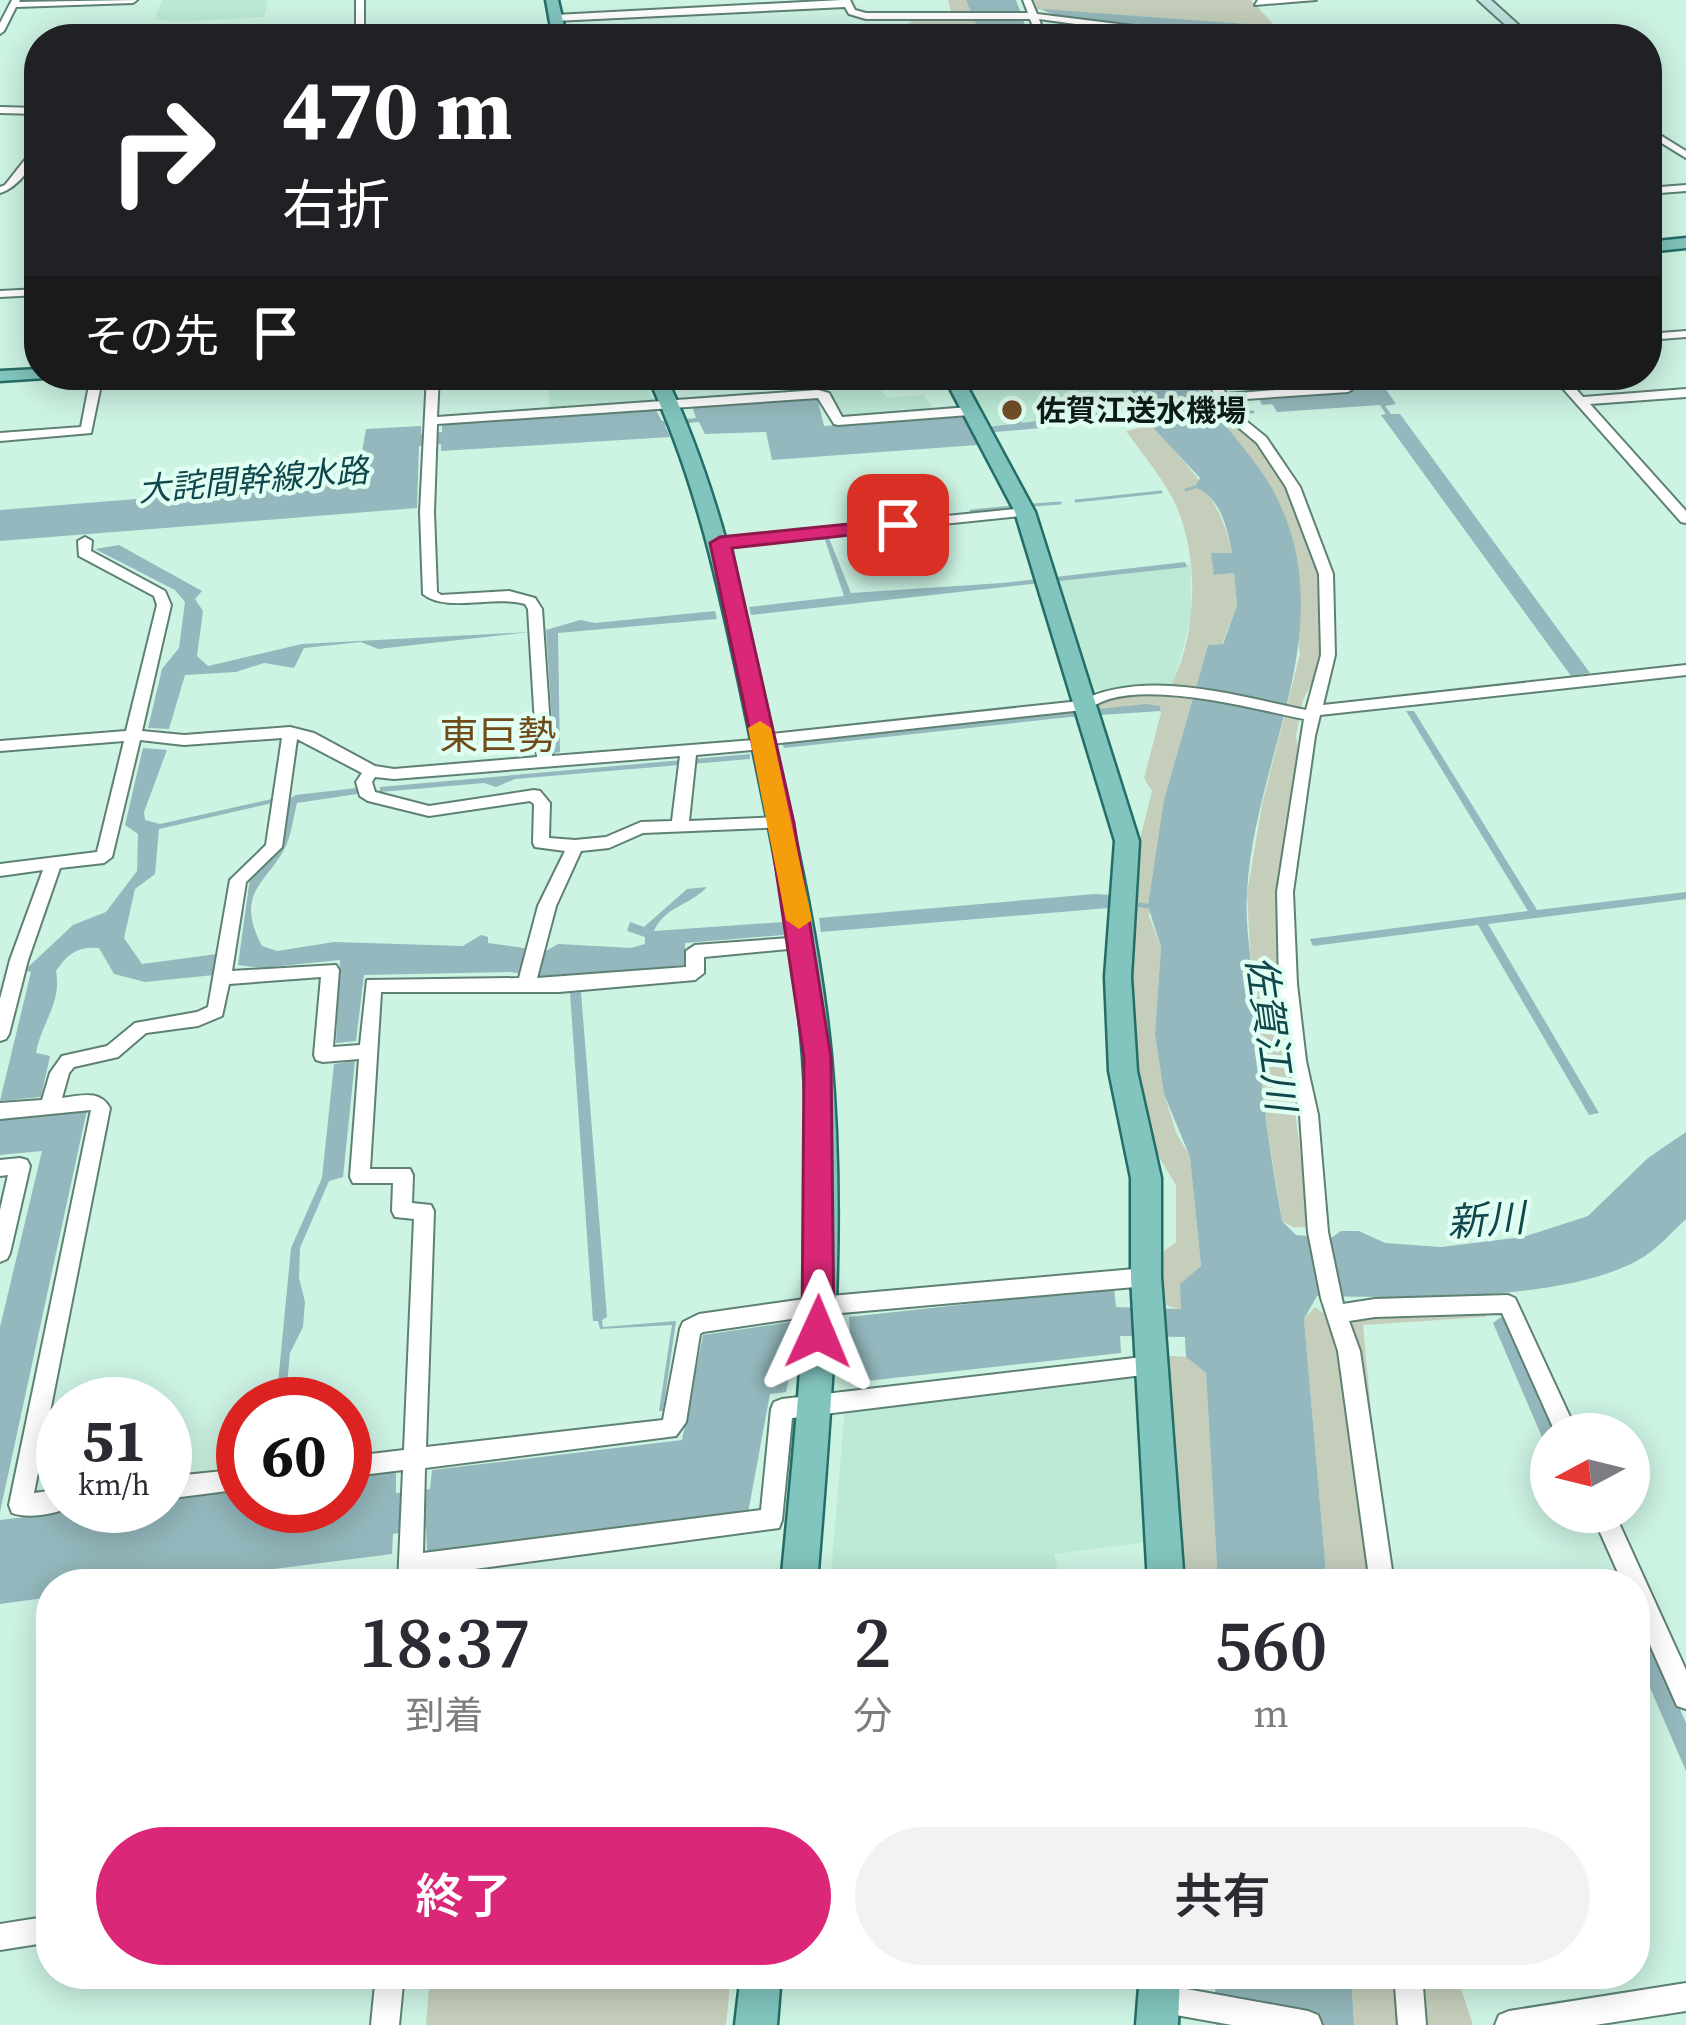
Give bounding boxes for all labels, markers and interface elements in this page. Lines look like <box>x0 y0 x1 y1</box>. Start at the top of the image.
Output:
text: 470 m <box>282 52 513 167</box>
icon: right <box>84 72 240 228</box>
text: 右折 <box>282 168 390 242</box>
icon: arrive <box>243 300 309 366</box>
text: その先 <box>84 305 219 367</box>
place label: 佐賀江送水機場 <box>1036 390 1246 431</box>
marker: 佐賀江送水機場 <box>999 397 1025 423</box>
water label: 大詫間幹線水路 <box>136 447 373 512</box>
pin <box>847 474 949 576</box>
icon: arrive <box>865 492 931 558</box>
district label: 東巨勢 <box>439 709 557 762</box>
water label: 佐賀江川 <box>1234 952 1309 1118</box>
water label: 新川 <box>1445 1191 1531 1249</box>
position arrow <box>755 1269 881 1395</box>
speed limit sign: 60 <box>216 1377 372 1533</box>
text: 51 <box>81 1399 147 1481</box>
north arrow <box>1530 1413 1650 1533</box>
map controls <box>1530 1413 1650 1533</box>
text: km/h <box>78 1464 150 1505</box>
text: 18:37 <box>359 1592 530 1691</box>
text: 2 <box>854 1592 891 1691</box>
text: 560 <box>1215 1595 1327 1694</box>
text: m <box>1253 1687 1289 1740</box>
text: 到着 <box>405 1689 484 1742</box>
text: 分 <box>853 1689 892 1742</box>
button: 終了 <box>96 1827 831 1965</box>
button: 共有 <box>855 1827 1590 1965</box>

